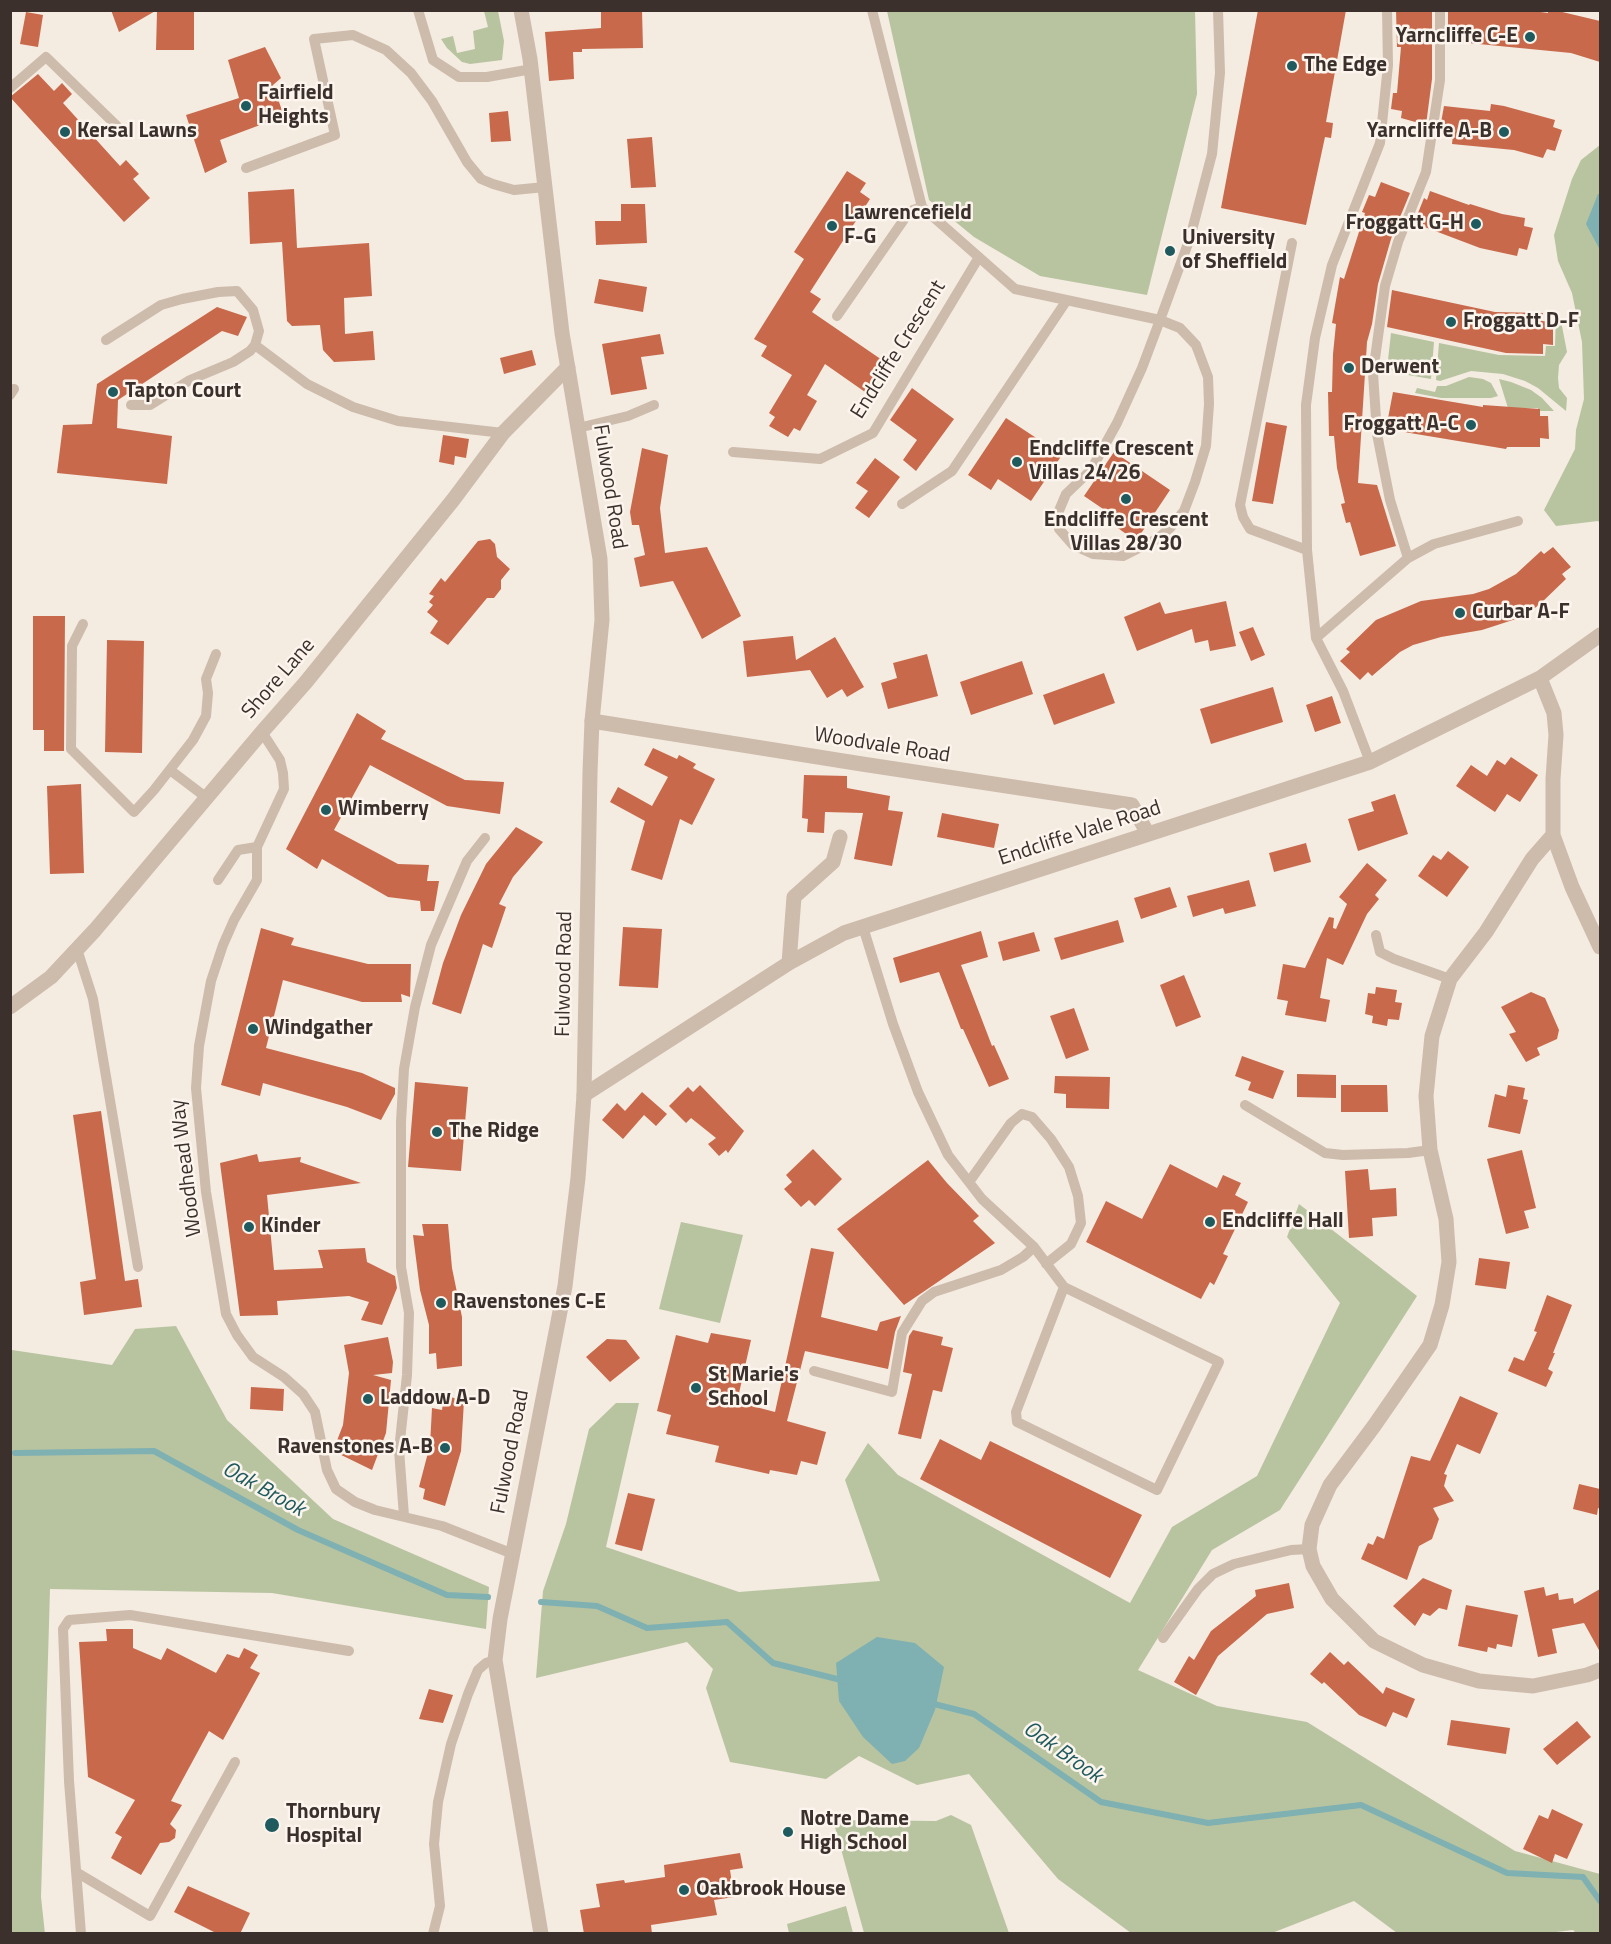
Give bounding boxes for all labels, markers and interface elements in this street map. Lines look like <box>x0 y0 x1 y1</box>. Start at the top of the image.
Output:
place label: Yarncliffe C-E <box>1396 24 1518 50</box>
marker: Yarncliffe C-E <box>1523 30 1537 44</box>
place label: The Edge <box>1304 53 1387 79</box>
marker: The Edge <box>1285 59 1299 73</box>
place label: Fairfield Heights <box>258 81 334 131</box>
marker: Fairfield Heights <box>239 99 253 113</box>
place label: Kersal Lawns <box>77 119 197 145</box>
place label: Yarncliffe A-B <box>1367 119 1492 145</box>
marker: Kersal Lawns <box>58 125 72 139</box>
marker: Yarncliffe A-B <box>1497 125 1511 139</box>
place label: Lawrencefield F-G <box>844 201 972 251</box>
place label: Froggatt G-H <box>1346 211 1464 237</box>
marker: Froggatt G-H <box>1469 217 1483 231</box>
marker: Lawrencefield F-G <box>825 219 839 233</box>
place label: University of Sheffield <box>1182 226 1287 276</box>
marker: University of Sheffield <box>1163 244 1177 258</box>
street label: Endcliffe Crescent <box>846 276 952 424</box>
place label: Froggatt D-F <box>1463 309 1579 335</box>
marker: Froggatt D-F <box>1444 315 1458 329</box>
place label: Derwent <box>1361 355 1439 381</box>
marker: Derwent <box>1342 361 1356 375</box>
place label: Tapton Court <box>125 379 241 405</box>
marker: Tapton Court <box>106 385 120 399</box>
place label: Froggatt A-C <box>1344 412 1459 438</box>
marker: Froggatt A-C <box>1464 418 1478 432</box>
street label: Fulwood Road <box>587 423 631 551</box>
place label: Endcliffe Crescent Villas 24/26 <box>1029 437 1194 487</box>
marker: Endcliffe Crescent Villas 24/26 <box>1010 455 1024 469</box>
marker: Endcliffe Crescent Villas 28/30 <box>1119 492 1133 506</box>
place label: Endcliffe Crescent Villas 28/30 <box>1044 508 1208 558</box>
place label: Curbar A-F <box>1472 600 1570 626</box>
marker: Curbar A-F <box>1453 606 1467 620</box>
street label: Shore Lane <box>237 634 321 724</box>
street label: Woodvale Road <box>812 723 952 769</box>
street label: Endcliffe Vale Road <box>996 796 1164 872</box>
place label: Wimberry <box>338 797 429 823</box>
marker: Wimberry <box>319 803 333 817</box>
street label: Fulwood Road <box>551 911 579 1037</box>
place label: Windgather <box>265 1016 373 1042</box>
marker: Windgather <box>246 1022 260 1036</box>
street label: Woodhead Way <box>166 1098 208 1238</box>
place label: The Ridge <box>449 1119 539 1145</box>
marker: The Ridge <box>430 1125 444 1139</box>
place label: Endcliffe Hall <box>1222 1209 1344 1235</box>
place label: Kinder <box>261 1214 321 1240</box>
marker: Endcliffe Hall <box>1203 1215 1217 1229</box>
marker: Kinder <box>242 1220 256 1234</box>
place label: Ravenstones C-E <box>453 1290 606 1316</box>
marker: Ravenstones C-E <box>434 1296 448 1310</box>
place label: St Marie's School <box>708 1363 799 1413</box>
marker: St Marie's School <box>689 1381 703 1395</box>
place label: Laddow A-D <box>380 1386 490 1412</box>
street label: Fulwood Road <box>487 1388 535 1516</box>
marker: Laddow A-D <box>361 1392 375 1406</box>
place label: Ravenstones A-B <box>277 1435 433 1461</box>
marker: Ravenstones A-B <box>438 1441 452 1455</box>
water label: Oak Brook <box>217 1457 309 1523</box>
water label: Oak Brook <box>1017 1716 1107 1790</box>
place label: Thornbury Hospital <box>286 1800 381 1850</box>
place label: Notre Dame High School <box>800 1807 909 1857</box>
marker: Thornbury Hospital <box>263 1816 281 1834</box>
marker: Notre Dame High School <box>781 1825 795 1839</box>
place label: Oakbrook House <box>696 1877 846 1903</box>
marker: Oakbrook House <box>677 1883 691 1897</box>

